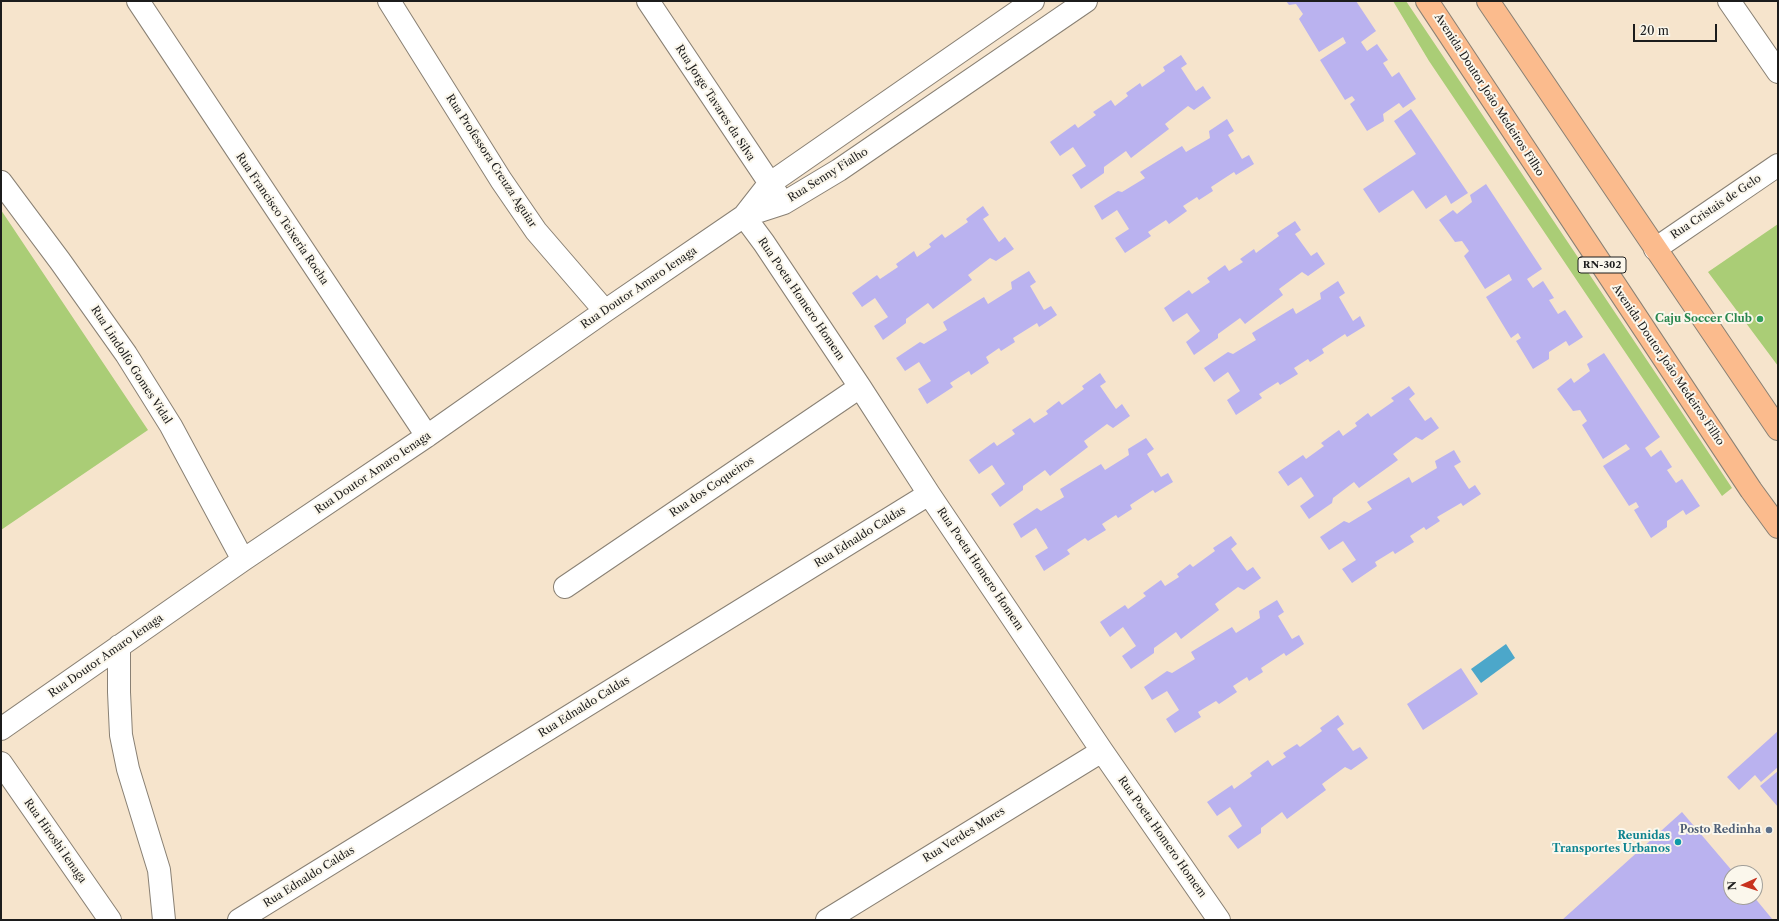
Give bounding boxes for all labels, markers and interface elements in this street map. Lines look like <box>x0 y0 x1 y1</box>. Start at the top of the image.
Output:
street label: Avenida Doutor João Medeiros Filho <box>1431 11 1547 179</box>
scale bar <box>1635 16 1719 42</box>
text: 20 m <box>1640 23 1669 38</box>
street label: Rua Jorge Tavares da Silva <box>672 42 758 164</box>
street label: Rua Professora Creuza Aguiar <box>443 92 539 230</box>
street label: Rua Senny Fialho <box>785 145 871 205</box>
street label: Rua Francisco Teixeria Rocha <box>233 151 331 287</box>
street label: Rua Cristais de Gelo <box>1668 172 1764 242</box>
street label: Rua Poeta Homero Homem <box>755 235 847 363</box>
street label: Rua Doutor Amaro Ienaga <box>579 244 699 332</box>
road number: RN-302 <box>1578 257 1626 273</box>
street label: Avenida Doutor João Medeiros Filho <box>1609 282 1727 448</box>
street label: Rua Lindolfo Gomes Vidal <box>88 304 174 426</box>
place label: Caju Soccer Club <box>1655 312 1752 326</box>
marker: Caju Soccer Club <box>1755 314 1765 324</box>
street label: Rua Doutor Amaro Ienaga <box>313 429 433 517</box>
street label: Rua dos Coqueiros <box>667 454 757 520</box>
street label: Rua Ednaldo Caldas <box>812 504 908 570</box>
street label: Rua Poeta Homero Homem <box>934 505 1026 633</box>
street label: Rua Doutor Amaro Ienaga <box>46 611 166 701</box>
street label: Rua Ednaldo Caldas <box>536 674 632 740</box>
street label: Rua Poeta Homero Homem <box>1115 774 1209 900</box>
street label: Rua Hiroshi Ienaga <box>21 796 89 886</box>
street label: Rua Verdes Mares <box>921 804 1007 866</box>
place label: Posto Redinha <box>1680 823 1761 837</box>
marker: Posto Redinha <box>1764 825 1774 835</box>
place label: Reunidas Transportes Urbanos <box>1552 829 1670 855</box>
marker: Reunidas Transportes Urbanos <box>1673 837 1683 847</box>
street label: Rua Ednaldo Caldas <box>261 844 357 910</box>
north arrow <box>1723 865 1763 905</box>
text: N <box>1725 880 1739 891</box>

